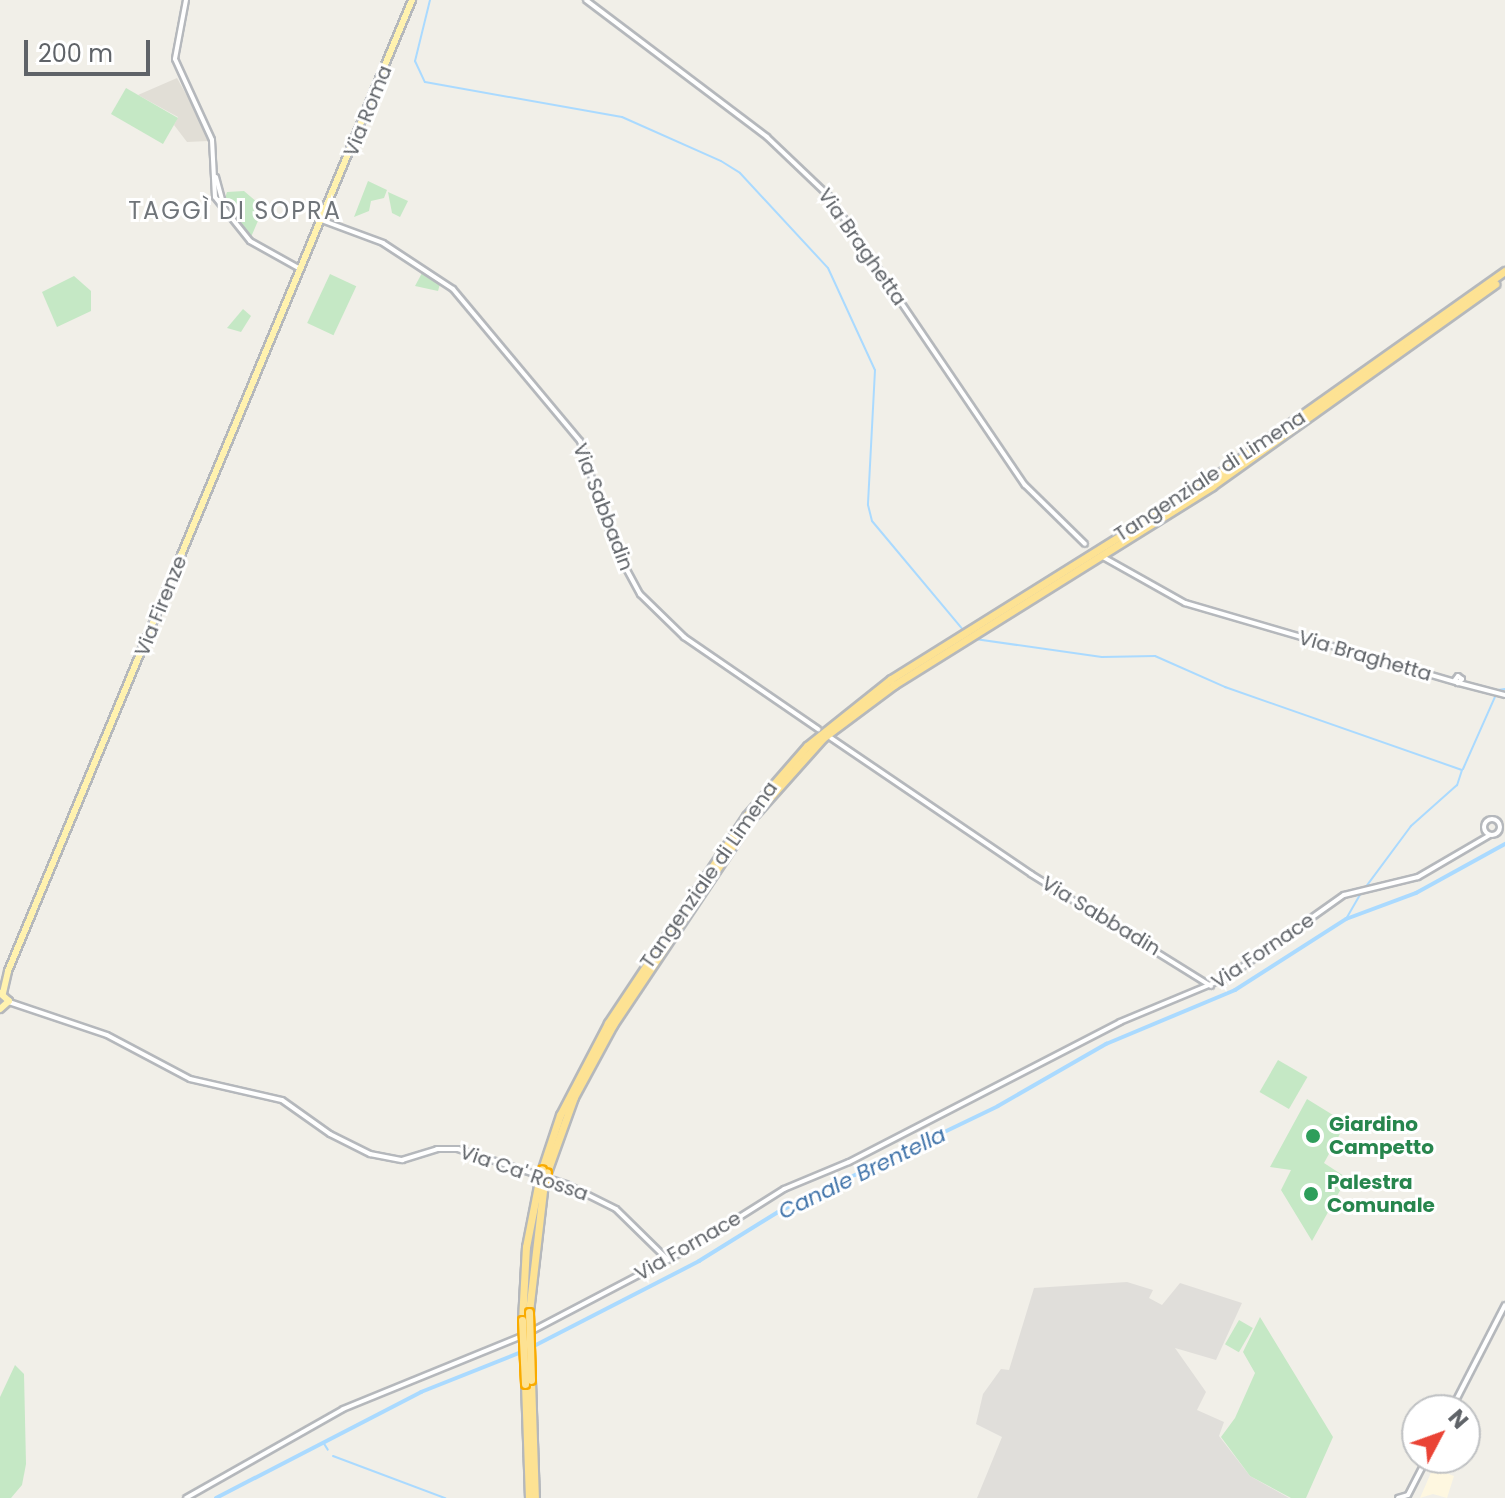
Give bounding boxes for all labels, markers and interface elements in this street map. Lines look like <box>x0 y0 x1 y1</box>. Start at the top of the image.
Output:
scale bar <box>28 24 154 74</box>
text: 200 m <box>38 37 113 70</box>
street label: Via Roma <box>339 62 397 160</box>
street label: Via Braghetta <box>813 184 911 310</box>
district label: TAGGÌ DI SOPRA <box>128 197 342 225</box>
street label: Tangenziale di Limena <box>1110 405 1310 547</box>
street label: Via Sabbadin <box>568 440 638 574</box>
street label: Via Firenze <box>130 552 192 660</box>
street label: Via Braghetta <box>1296 626 1434 686</box>
street label: Tangenziale di Limena <box>635 777 783 973</box>
street label: Via Sabbadin <box>1037 871 1165 961</box>
street label: Via Fornace <box>1207 908 1319 994</box>
place label: Giardino Campetto <box>1329 1112 1434 1159</box>
water label: Canale Brentella <box>774 1121 950 1225</box>
marker: Giardino Campetto <box>1304 1127 1322 1145</box>
street label: Via Ca' Rossa <box>457 1140 591 1206</box>
place label: Palestra Comunale <box>1327 1170 1435 1217</box>
marker: Palestra Comunale <box>1302 1185 1320 1203</box>
street label: Via Fornace <box>631 1206 745 1286</box>
north arrow <box>1401 1394 1481 1474</box>
text: N <box>1441 1403 1475 1436</box>

